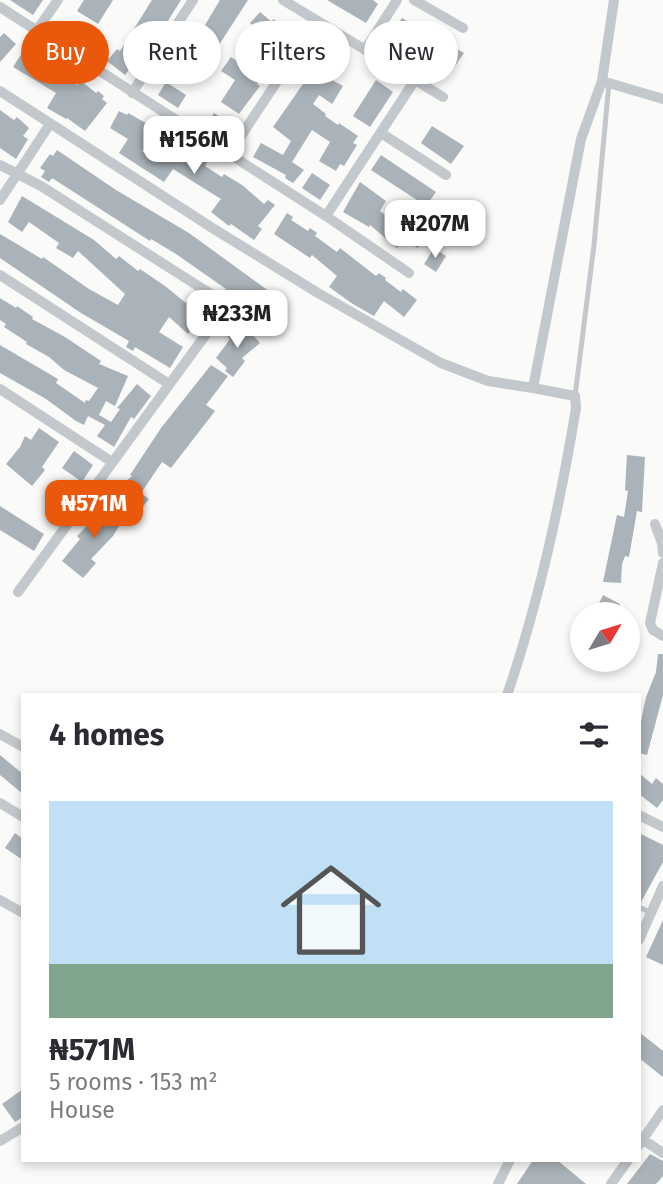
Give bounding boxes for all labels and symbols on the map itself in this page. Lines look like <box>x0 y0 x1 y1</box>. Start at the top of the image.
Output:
pin: ₦156M <box>145 116 243 176</box>
pin: ₦207M <box>386 201 484 260</box>
pin: ₦233M <box>188 290 286 350</box>
pin: ₦571M <box>45 480 143 540</box>
north arrow <box>570 602 640 672</box>

